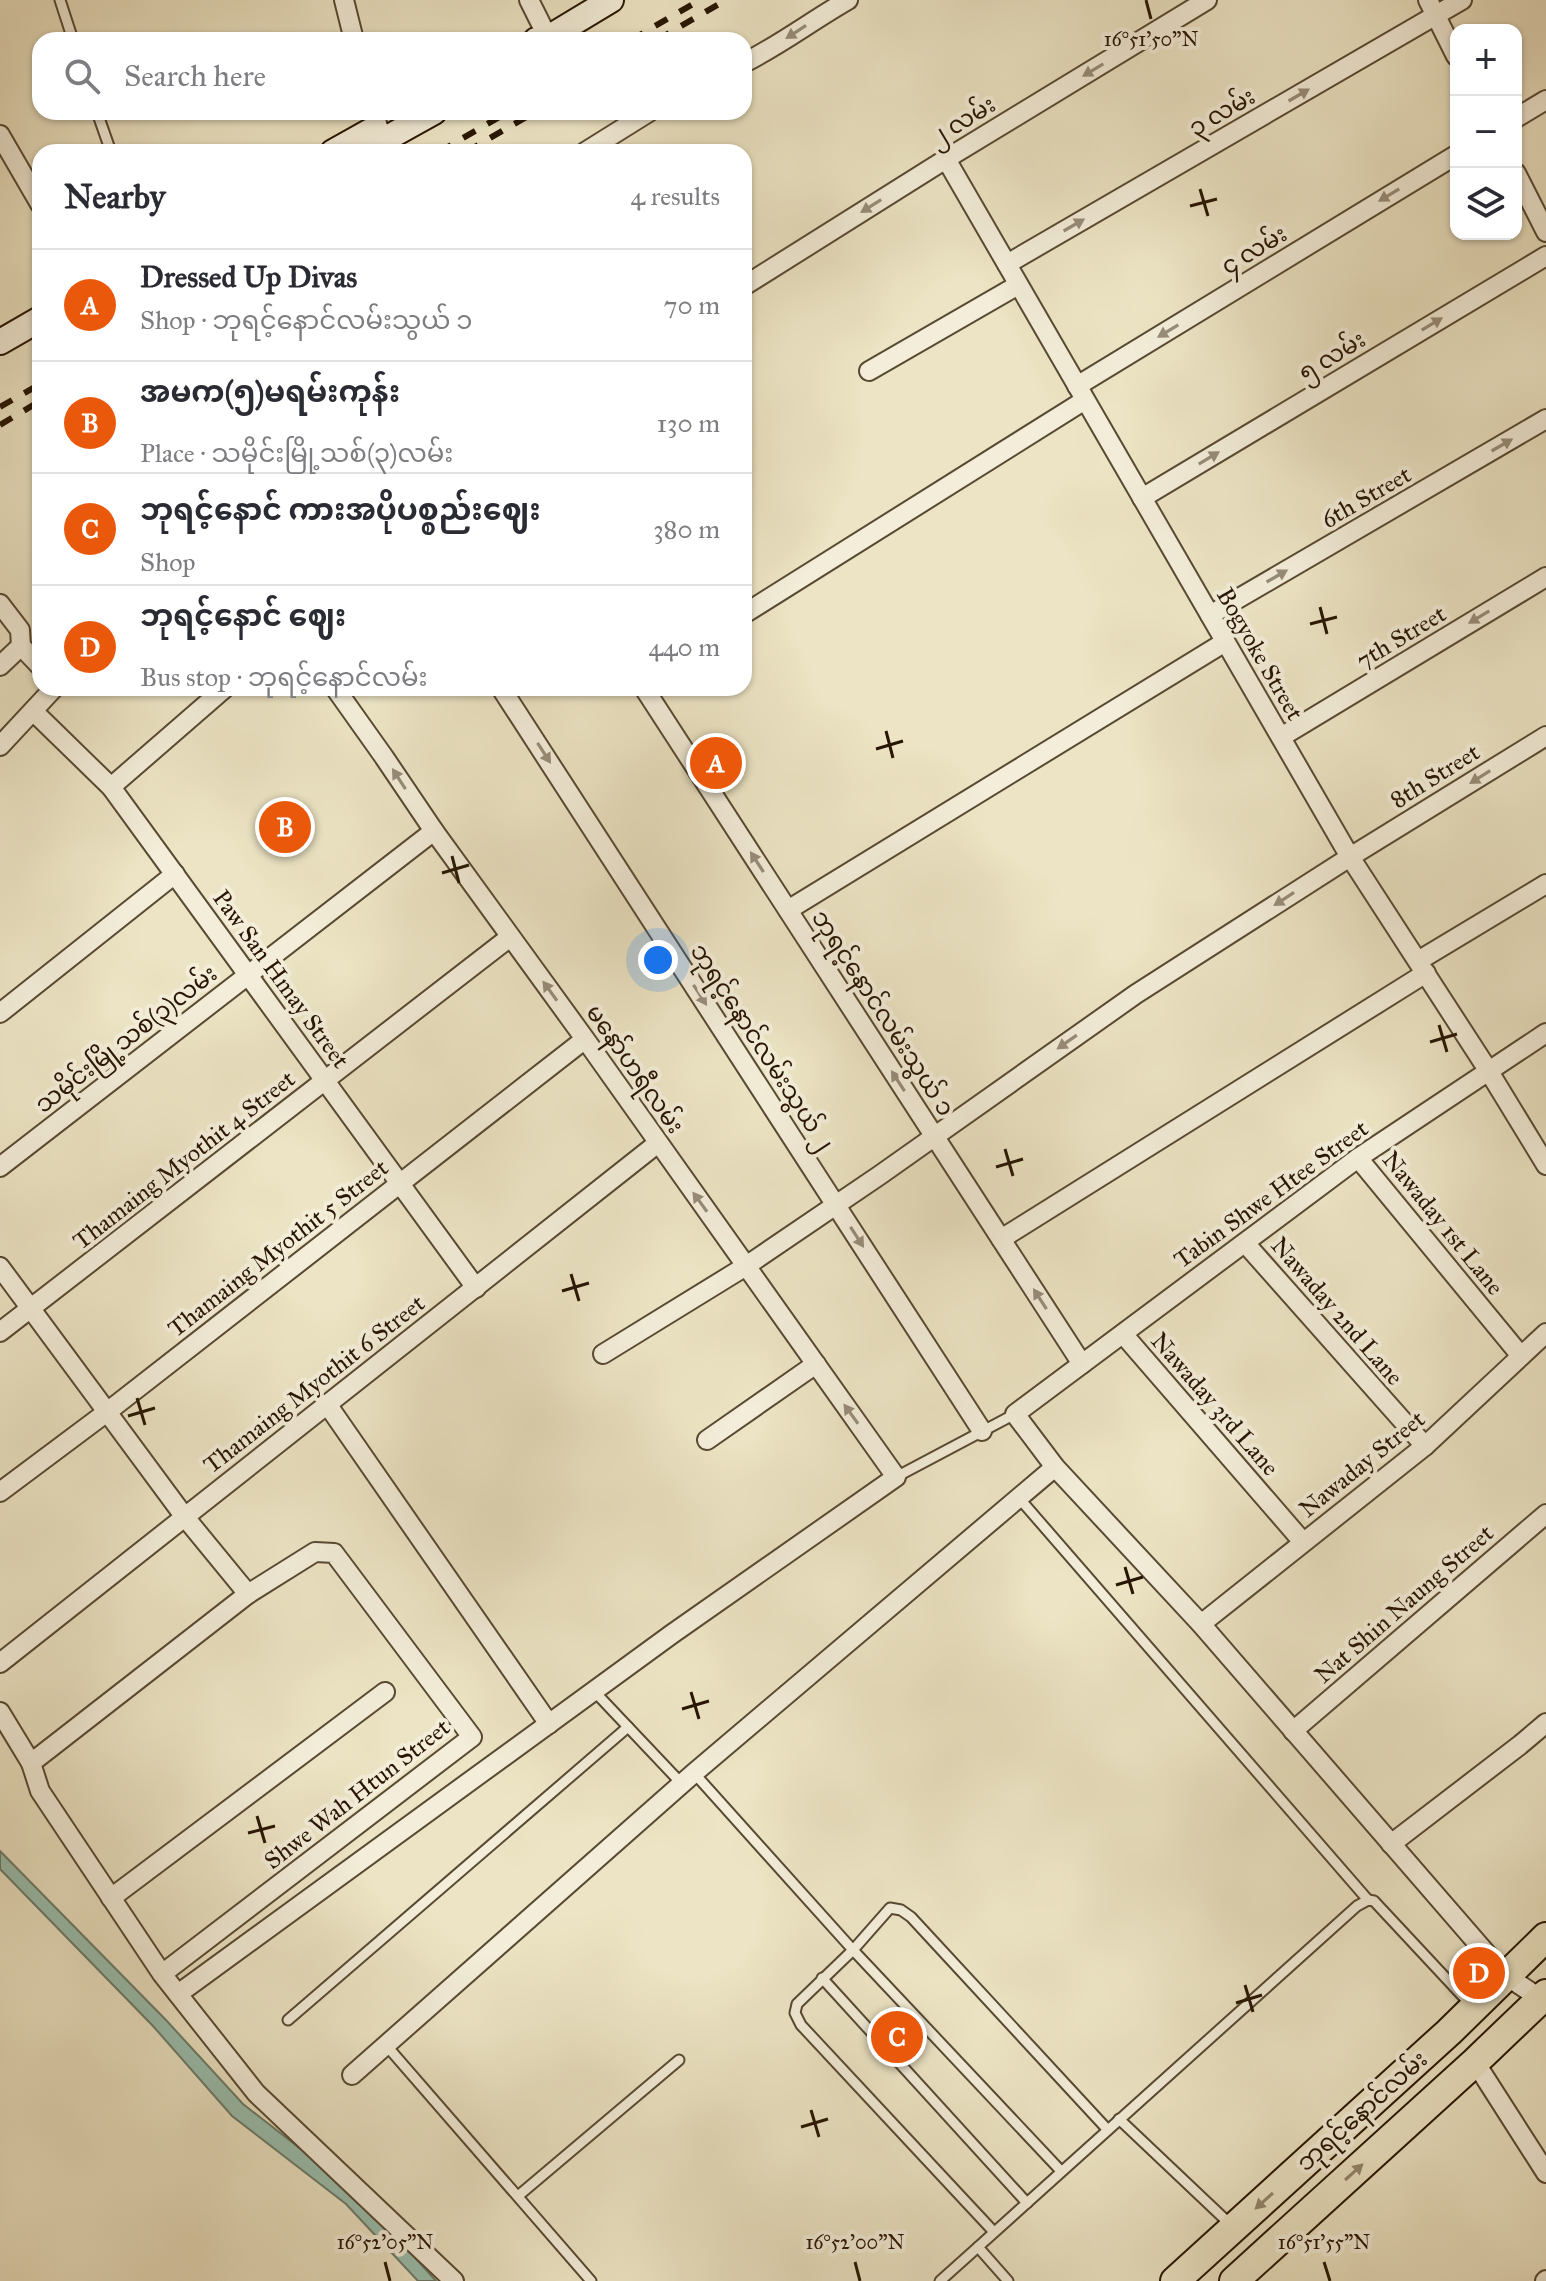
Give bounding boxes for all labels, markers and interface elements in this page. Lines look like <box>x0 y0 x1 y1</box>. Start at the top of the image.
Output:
one-way arrow <box>786 24 807 39</box>
map controls <box>1450 24 1522 240</box>
button: + <box>1450 24 1522 96</box>
text: 16°51'50"N <box>1104 27 1198 51</box>
search box <box>32 32 752 120</box>
icon: search <box>60 54 104 98</box>
text: Search here <box>124 58 266 94</box>
one-way arrow <box>1082 62 1104 76</box>
street label: ၃ လမ်း <box>1183 80 1262 146</box>
one-way arrow <box>1288 88 1310 102</box>
street label: ၂ လမ်း <box>923 89 1003 156</box>
button: − <box>1450 96 1522 168</box>
button: layers <box>1450 168 1522 240</box>
text: Nearby <box>64 176 166 217</box>
text: 4 results <box>631 180 720 212</box>
one-way arrow <box>1379 188 1400 203</box>
one-way arrow <box>860 199 882 213</box>
one-way arrow <box>1063 218 1085 232</box>
street label: ၄ လမ်း <box>1215 218 1294 285</box>
text: Dressed Up Divas <box>140 259 357 295</box>
text: A <box>81 289 99 321</box>
text: 70 m <box>664 289 720 321</box>
text: Shop · ဘုရင့်နောင်လမ်းသွယ် ၁ <box>140 304 472 336</box>
one-way arrow <box>1421 317 1443 331</box>
one-way arrow <box>1157 324 1179 338</box>
street label: ၅ လမ်း <box>1293 324 1373 391</box>
text: အမက(၅)မရမ်းကုန်း <box>140 374 400 410</box>
text: B <box>81 407 99 439</box>
text: 130 m <box>657 407 720 439</box>
text: Place · သမိုင်းမြို့သစ်(၃)လမ်း <box>140 437 453 469</box>
one-way arrow <box>1491 438 1513 452</box>
one-way arrow <box>1198 451 1220 465</box>
street label: 6th Street <box>1316 459 1417 535</box>
text: ဘုရင့်နောင် ကားအပိုပစ္စည်းဈေး <box>140 492 541 528</box>
text: C <box>81 513 99 545</box>
text: 380 m <box>653 513 720 545</box>
text: Shop <box>140 546 196 578</box>
one-way arrow <box>1266 569 1289 583</box>
street label: Bogyoke Street <box>1210 582 1310 726</box>
text: ဘုရင့်နောင် ဈေး <box>140 598 346 634</box>
street label: 7th Street <box>1351 598 1452 675</box>
one-way arrow <box>1468 610 1490 624</box>
text: D <box>80 631 100 663</box>
text: 440 m <box>648 631 720 663</box>
text: Bus stop · ဘုရင့်နောင်လမ်း <box>140 661 428 693</box>
pin: A <box>690 733 742 793</box>
street label: 8th Street <box>1385 737 1486 815</box>
one-way arrow <box>536 743 551 764</box>
one-way arrow <box>393 768 407 790</box>
one-way arrow <box>1469 769 1491 783</box>
pin: B <box>259 797 311 857</box>
one-way arrow <box>750 852 765 873</box>
street label: Paw San Hmay Street <box>206 884 356 1074</box>
one-way arrow <box>1274 891 1295 906</box>
street label: ဘုရင့်နောင်လမ်းသွယ် ၁ <box>802 904 962 1124</box>
street label: ဘုရင့်နောင်လမ်းသွယ် ၂ <box>680 937 841 1158</box>
your location <box>638 940 678 980</box>
street label: သမိုင်းမြို့သစ်(၃)လမ်း <box>28 958 226 1123</box>
one-way arrow <box>543 980 558 1001</box>
one-way arrow <box>693 985 708 1006</box>
street label: မနော်ဟရီလမ်း <box>576 998 691 1142</box>
one-way arrow <box>1057 1034 1078 1049</box>
street label: Thamaing Myothit 4 Street <box>67 1064 302 1256</box>
one-way arrow <box>892 1070 906 1092</box>
street label: Tabin Shwe Htee Street <box>1168 1113 1374 1275</box>
street label: Nawaday 1st Lane <box>1376 1145 1510 1301</box>
street label: Thamaing Myothit 5 Street <box>162 1152 395 1343</box>
one-way arrow <box>693 1192 708 1213</box>
one-way arrow <box>849 1226 863 1248</box>
street label: Nawaday 2nd Lane <box>1264 1231 1410 1391</box>
street label: Thamaing Myothit 6 Street <box>197 1288 431 1480</box>
one-way arrow <box>1033 1288 1047 1310</box>
street label: Nawaday 3rd Lane <box>1144 1326 1286 1482</box>
one-way arrow <box>844 1403 859 1424</box>
street label: Nawaday Street <box>1293 1404 1431 1524</box>
street label: Nat Shin Naung Street <box>1308 1518 1500 1690</box>
street label: Shwe Wah Htun Street <box>258 1712 456 1876</box>
pin: D <box>1453 1943 1505 2003</box>
pin: C <box>871 2007 923 2067</box>
street label: ဘုရင့်နောင်လမ်း <box>1290 2044 1436 2181</box>
one-way arrow <box>1344 2164 1363 2182</box>
one-way arrow <box>1255 2191 1274 2209</box>
text: 16°52'05"N <box>337 2230 433 2254</box>
text: 16°52'00"N <box>805 2230 905 2254</box>
text: 16°51'55"N <box>1278 2230 1370 2254</box>

